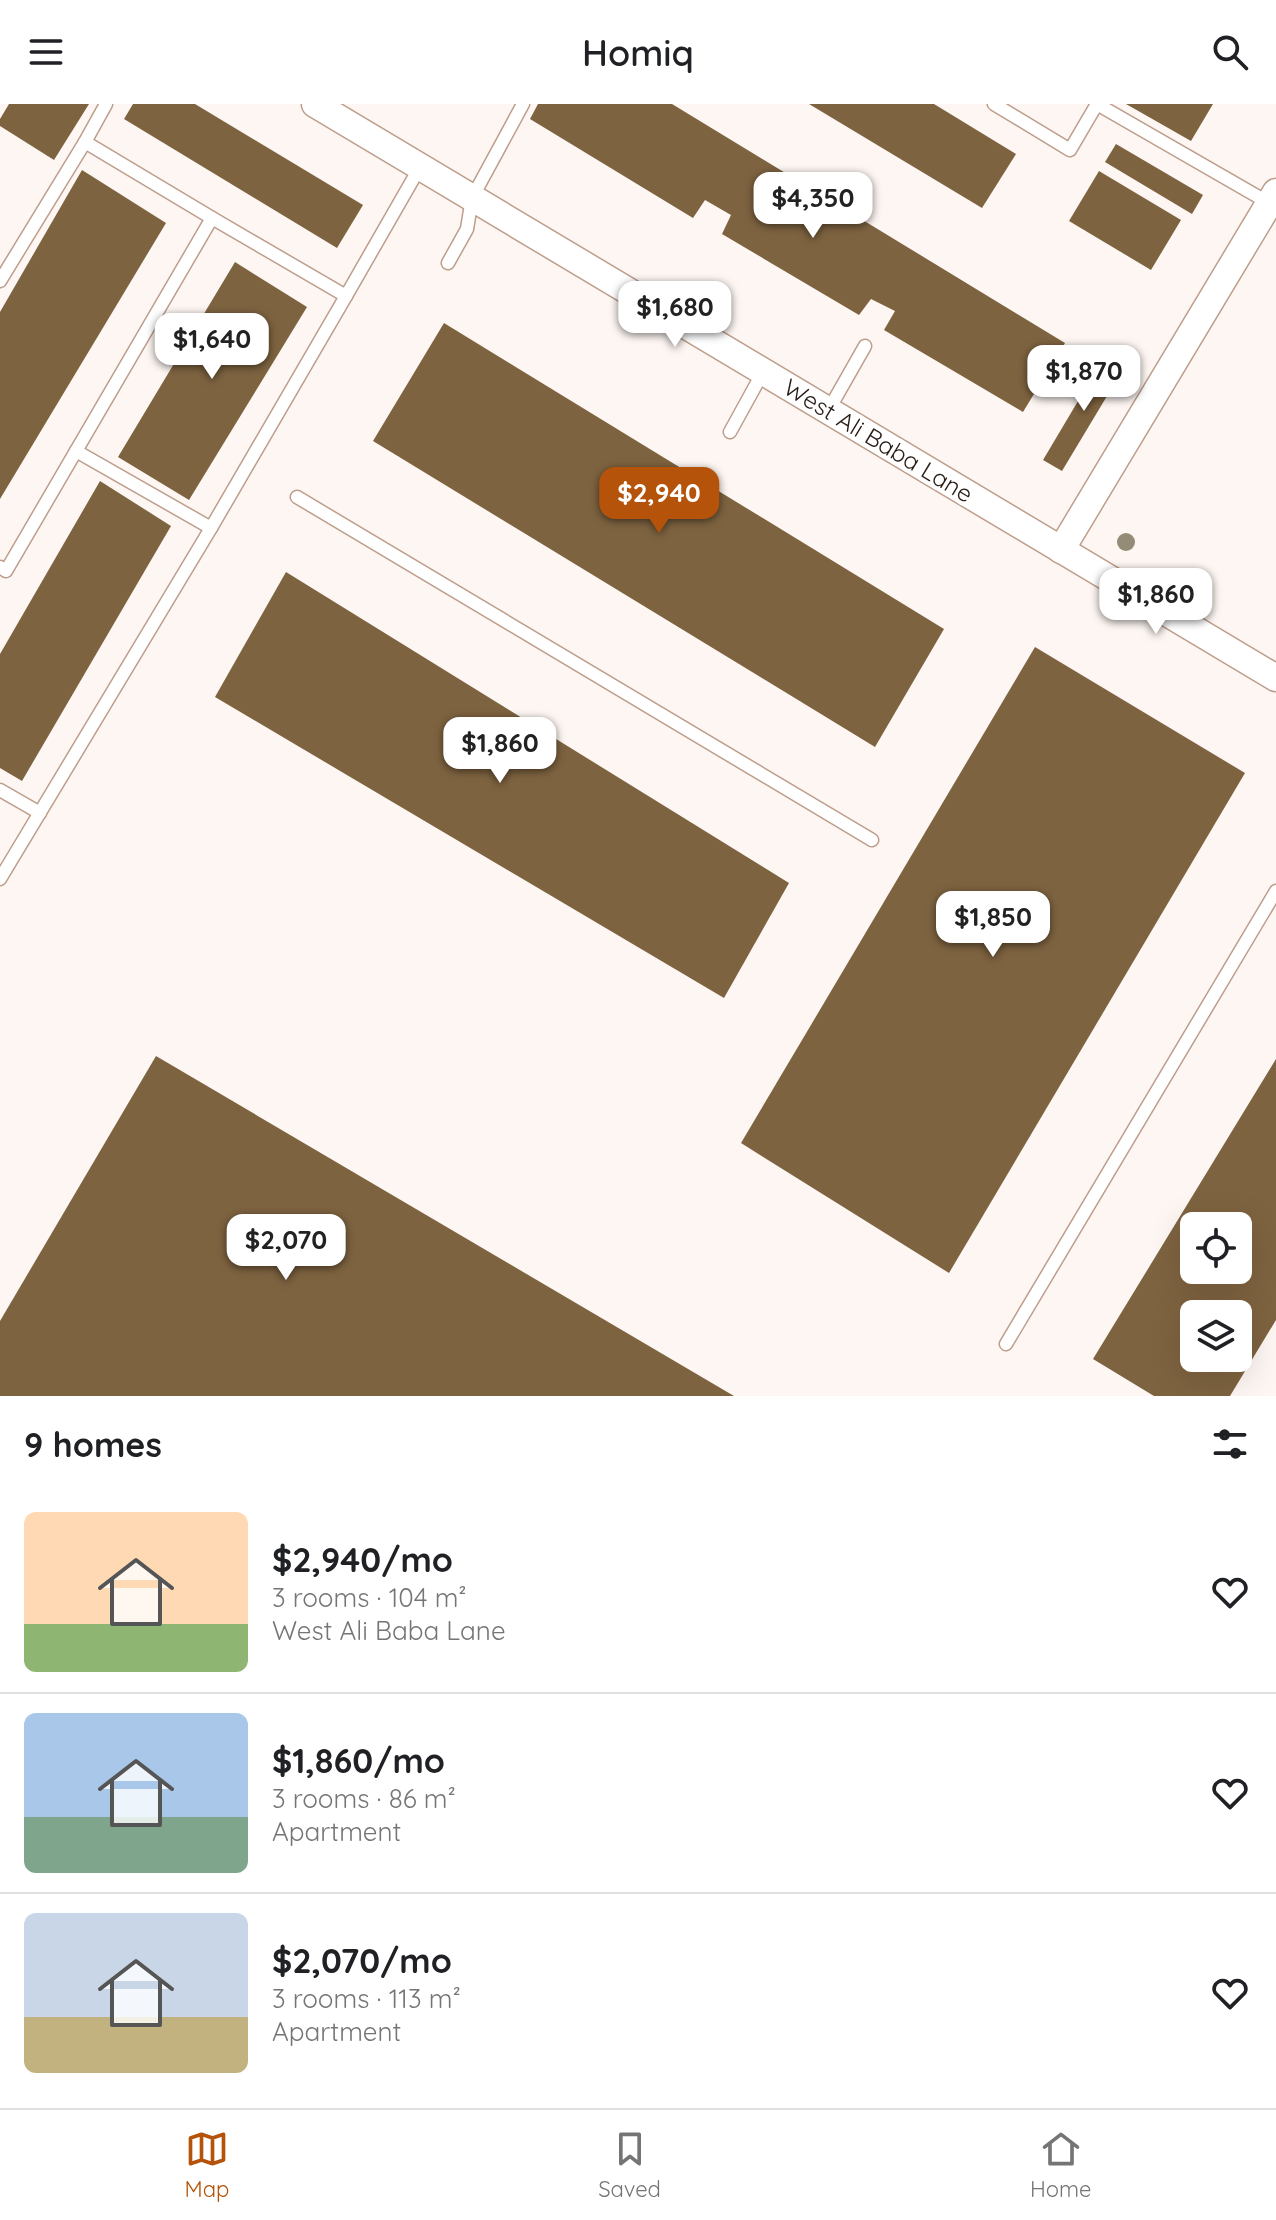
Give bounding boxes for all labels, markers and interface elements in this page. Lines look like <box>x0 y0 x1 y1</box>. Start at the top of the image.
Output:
icon: menu <box>24 30 68 74</box>
text: Homiq <box>582 30 694 75</box>
icon: search <box>1208 30 1252 74</box>
pin: $4,350 <box>748 172 878 240</box>
text: $4,350 <box>772 181 854 214</box>
pin: $1,680 <box>610 281 740 349</box>
text: $1,680 <box>636 290 714 323</box>
pin: $1,640 <box>147 313 277 381</box>
text: $1,640 <box>173 322 251 355</box>
pin: $1,870 <box>1019 345 1149 413</box>
text: $1,870 <box>1045 354 1123 387</box>
street label: West Ali Baba Lane <box>778 372 979 509</box>
pin: $2,940 <box>594 467 724 535</box>
text: $2,940 <box>617 476 701 509</box>
pin: $1,860 <box>1091 568 1221 636</box>
text: $1,860 <box>1117 577 1195 610</box>
pin: $1,860 <box>435 717 565 785</box>
text: $1,860 <box>461 726 539 759</box>
pin: $1,850 <box>928 891 1058 959</box>
text: $1,850 <box>954 900 1032 933</box>
map controls <box>1180 1212 1252 1372</box>
button: locate <box>1180 1212 1252 1284</box>
pin: $2,070 <box>221 1214 351 1282</box>
text: $2,070 <box>245 1223 327 1256</box>
button: layers <box>1180 1300 1252 1372</box>
icon: filters <box>1208 1422 1252 1466</box>
text: 9 homes <box>24 1423 162 1466</box>
text: $2,940/mo <box>272 1538 453 1581</box>
icon: home <box>88 1544 184 1640</box>
icon: heart <box>1208 1570 1252 1614</box>
text: 3 rooms · 104 m² <box>272 1581 467 1614</box>
text: West Ali Baba Lane <box>272 1614 506 1647</box>
text: $1,860/mo <box>272 1739 445 1782</box>
icon: home <box>88 1745 184 1841</box>
icon: heart <box>1208 1771 1252 1815</box>
text: 3 rooms · 86 m² <box>272 1782 456 1815</box>
text: Apartment <box>272 1815 401 1848</box>
text: $2,070/mo <box>272 1939 452 1982</box>
icon: home <box>88 1945 184 2041</box>
icon: heart <box>1208 1971 1252 2015</box>
text: 3 rooms · 113 m² <box>272 1982 461 2015</box>
text: Apartment <box>272 2015 401 2048</box>
tab: Map <box>184 2127 229 2203</box>
tab: Saved <box>598 2127 661 2203</box>
tab: Home <box>1030 2127 1092 2203</box>

